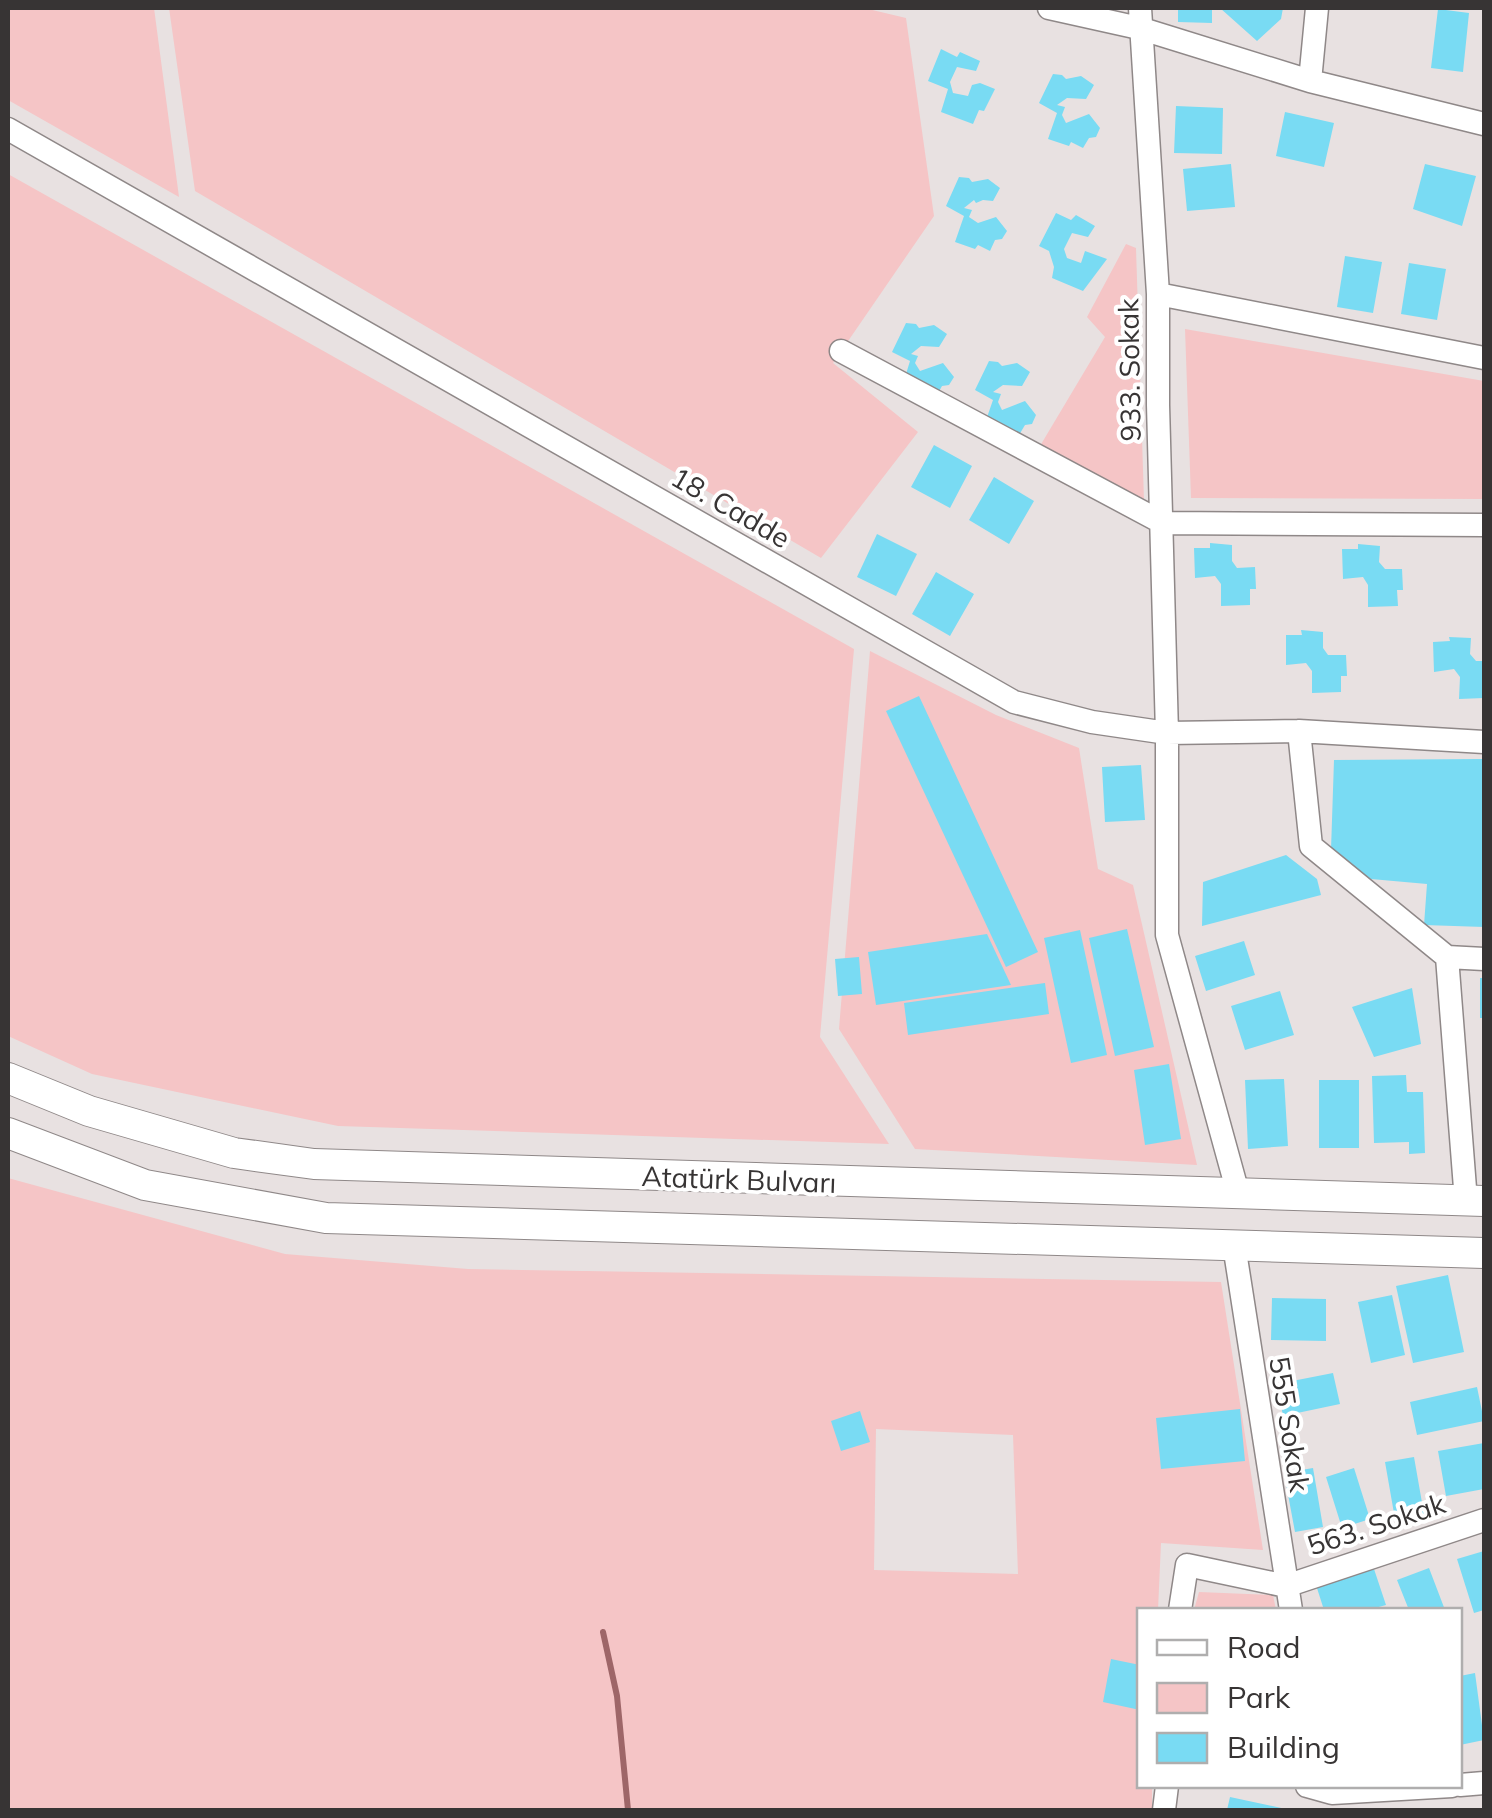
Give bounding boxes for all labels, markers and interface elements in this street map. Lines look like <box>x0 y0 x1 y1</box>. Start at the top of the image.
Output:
street label: 933. Sokak <box>1110 298 1148 442</box>
street label: 18. Cadde <box>665 459 797 555</box>
street label: Atatürk Bulvarı <box>641 1158 837 1200</box>
street label: 555 Sokak <box>1262 1354 1318 1495</box>
street label: 563. Sokak <box>1303 1485 1450 1563</box>
legend <box>1137 1608 1462 1788</box>
text: Road <box>1227 1628 1301 1666</box>
text: Park <box>1227 1678 1291 1716</box>
text: Building <box>1227 1728 1340 1766</box>

